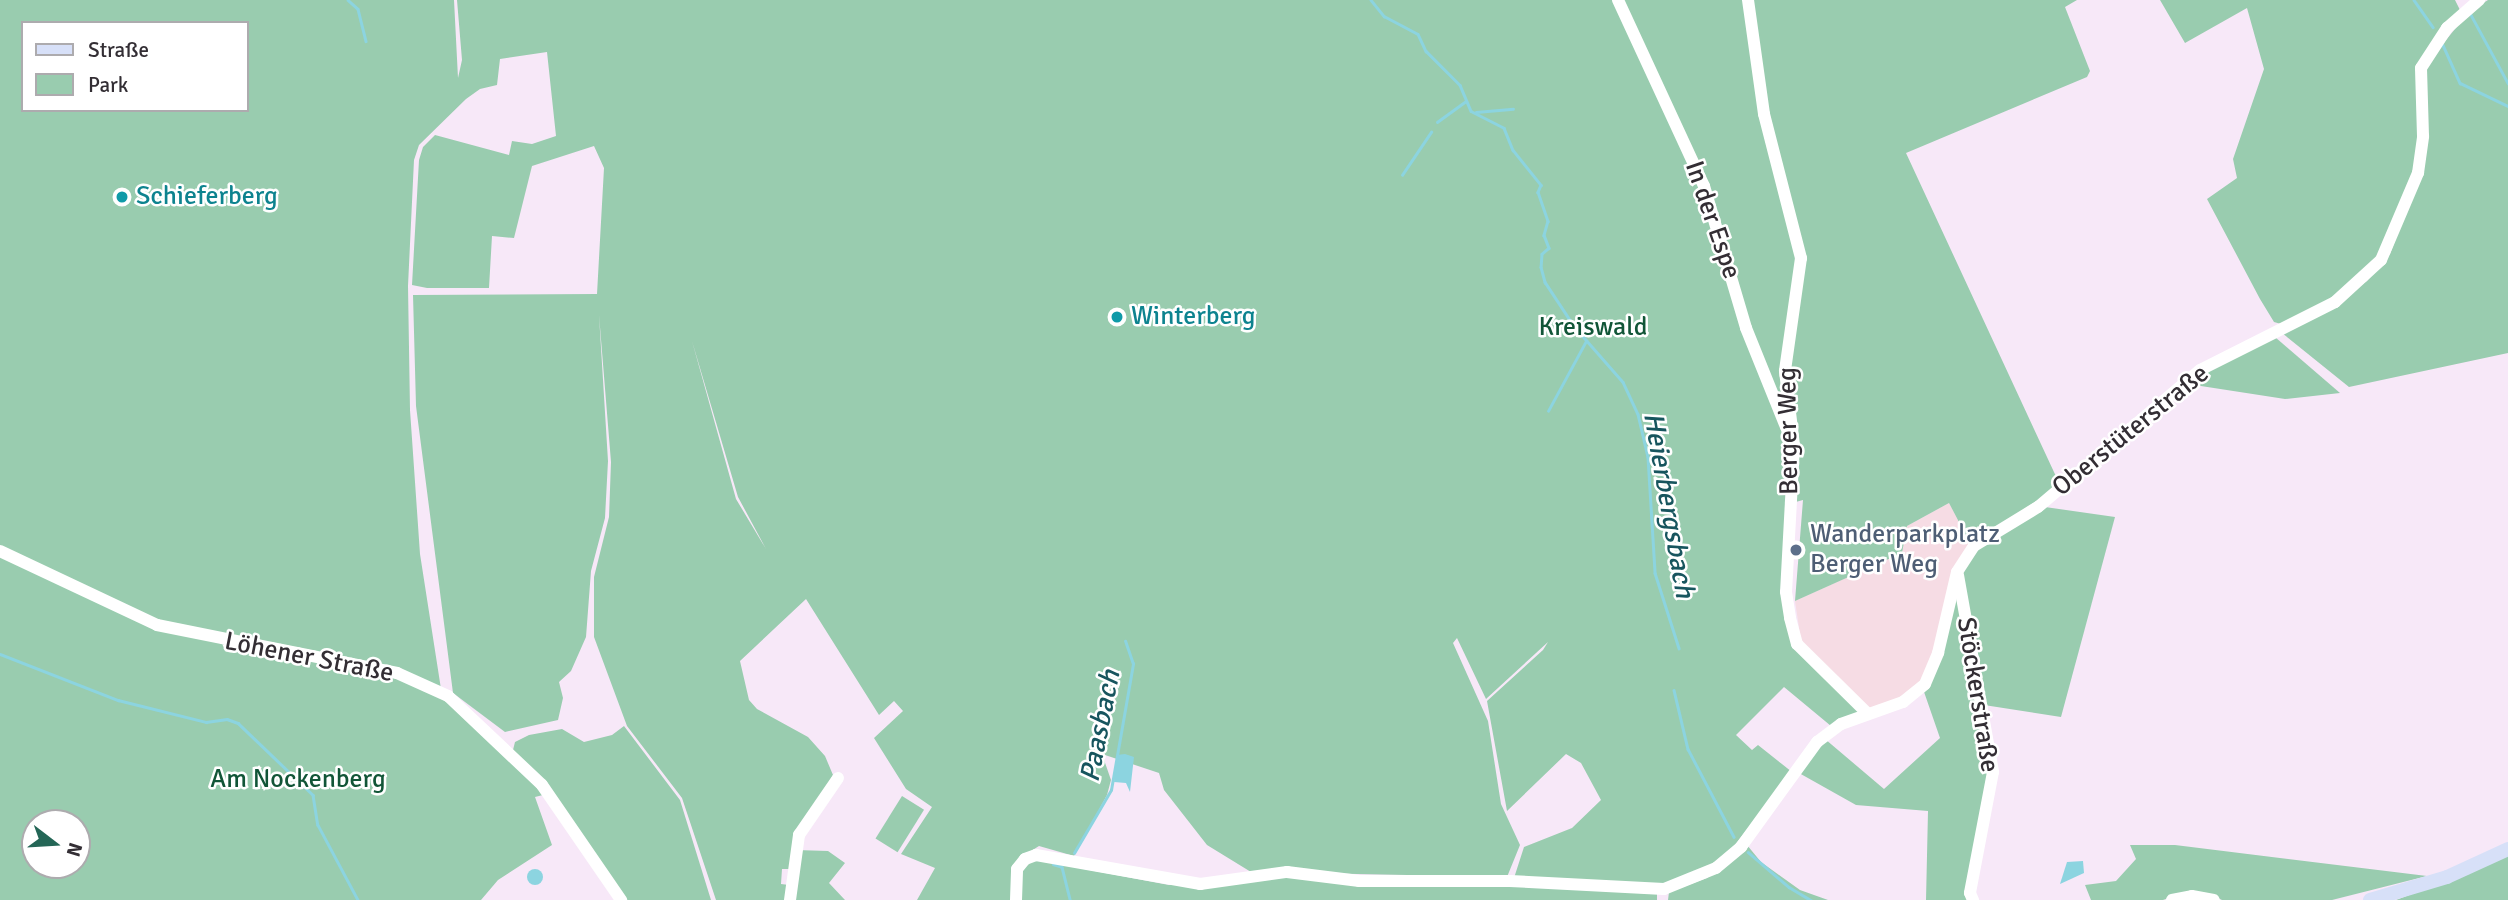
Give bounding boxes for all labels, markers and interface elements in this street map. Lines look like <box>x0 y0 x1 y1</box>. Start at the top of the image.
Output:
legend <box>21 21 248 112</box>
text: Straße <box>88 37 149 63</box>
text: Park <box>88 72 128 98</box>
street label: In der Espe <box>1677 157 1747 283</box>
place label: Schieferberg <box>136 181 278 213</box>
marker: Schieferberg <box>114 189 130 205</box>
place label: Winterberg <box>1131 301 1256 333</box>
marker: Winterberg <box>1109 309 1125 325</box>
park label: Kreiswald <box>1539 312 1647 344</box>
street label: Oberstüterstraße <box>2047 358 2215 504</box>
street label: Berger Weg <box>1772 367 1806 495</box>
water label: Heierbergsbach <box>1636 410 1702 600</box>
place label: Wanderparkplatz Berger Weg <box>1810 519 2000 580</box>
marker: Wanderparkplatz Berger Weg <box>1788 542 1804 558</box>
street label: Stöckerstraße <box>1949 615 2005 775</box>
street label: Löhener Straße <box>222 626 396 690</box>
water label: Paasbach <box>1073 667 1127 785</box>
park label: Am Nockenberg <box>210 764 386 796</box>
north arrow <box>21 809 91 879</box>
text: N <box>61 840 88 859</box>

